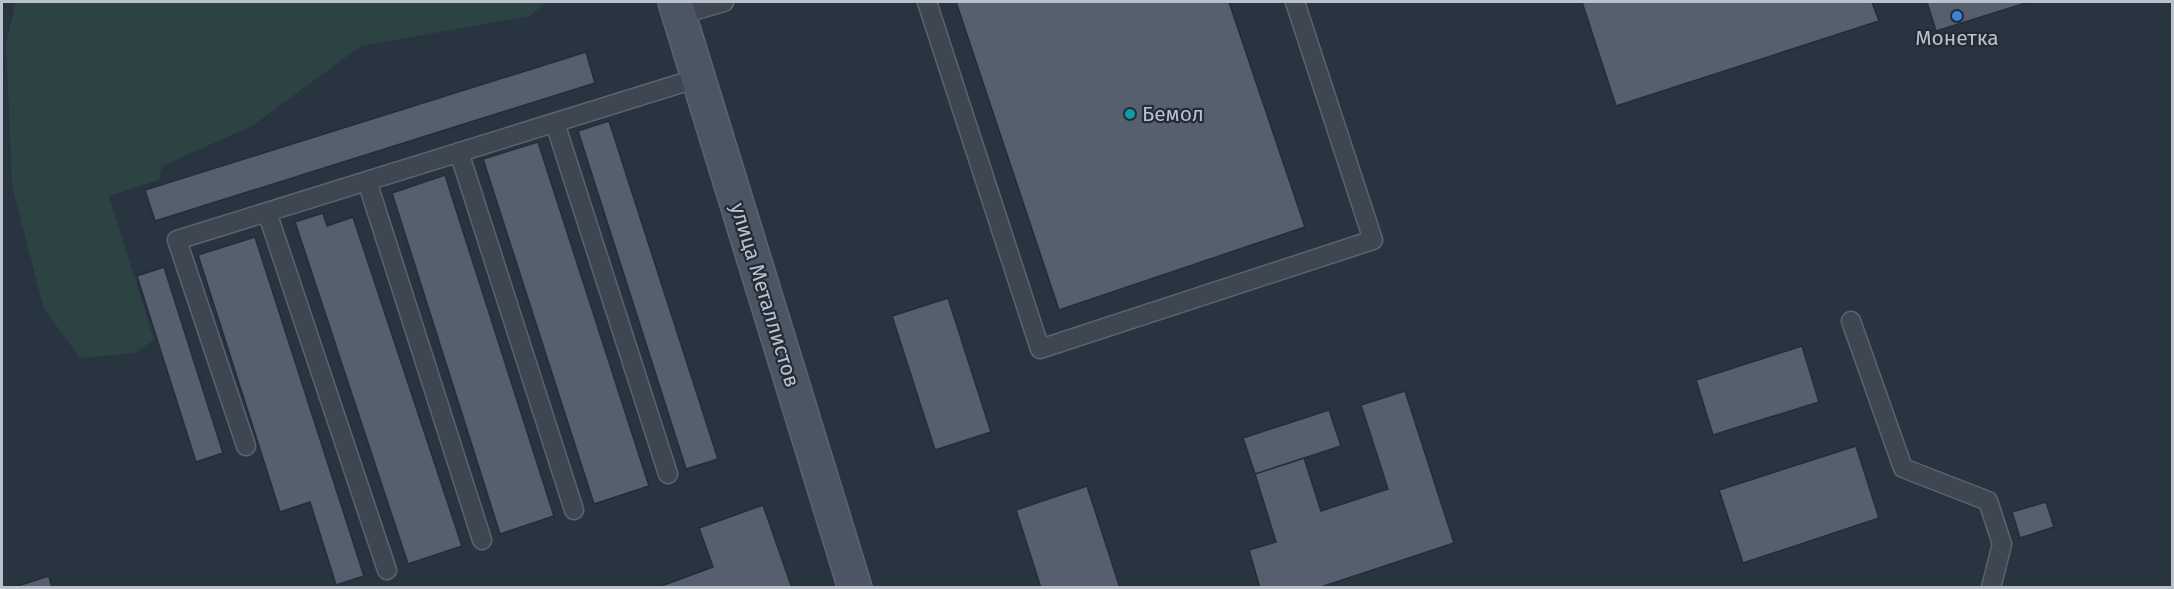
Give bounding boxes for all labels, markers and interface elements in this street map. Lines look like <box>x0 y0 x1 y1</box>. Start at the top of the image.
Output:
marker: Монетка <box>1950 9 1964 23</box>
place label: Монетка <box>1915 25 1999 51</box>
place label: Бемол <box>1142 101 1204 127</box>
marker: Бемол <box>1123 107 1137 121</box>
street label: улица Металлистов <box>725 200 805 390</box>

